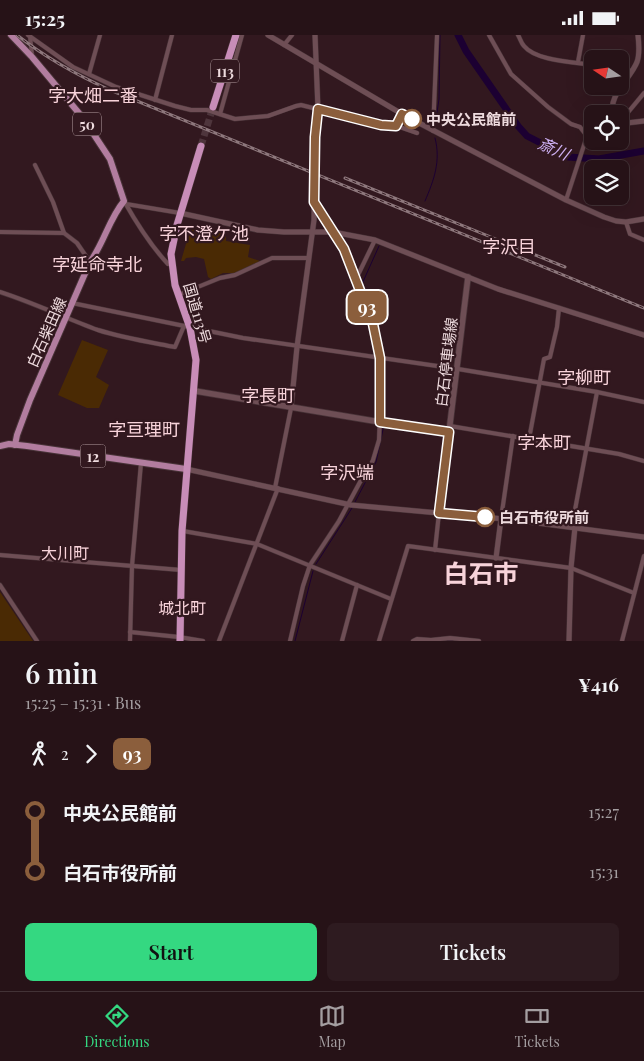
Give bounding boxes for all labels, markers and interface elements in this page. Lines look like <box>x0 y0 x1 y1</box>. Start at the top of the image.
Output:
text: 15:25 <box>25 5 65 31</box>
north arrow <box>584 50 629 95</box>
map controls <box>584 50 629 205</box>
road number: 113 <box>211 59 239 83</box>
district label: 字大畑二番 <box>48 83 138 107</box>
button: locate <box>584 105 629 150</box>
marker: 中央公民館前 <box>402 109 422 129</box>
place label: 中央公民館前 <box>426 109 516 129</box>
road number: 50 <box>73 113 101 135</box>
water label: 斎川 <box>535 132 575 165</box>
button: layers <box>584 160 629 205</box>
district label: 字不澄ケ池 <box>159 221 249 245</box>
district label: 字沢目 <box>482 234 536 258</box>
district label: 字延命寺北 <box>52 252 142 276</box>
street label: 国道113号 <box>180 280 216 346</box>
line badge: 93 <box>344 291 390 323</box>
street label: 白石柴田線 <box>22 294 70 370</box>
text: 93 <box>358 295 376 319</box>
street label: 白石停車場線 <box>431 316 461 408</box>
district label: 字柳町 <box>557 365 611 389</box>
district label: 字長町 <box>241 383 295 407</box>
district label: 字亘理町 <box>108 417 180 441</box>
district label: 字本町 <box>517 430 571 454</box>
road number: 12 <box>80 445 106 467</box>
district label: 字沢端 <box>320 460 374 484</box>
marker: 白石市役所前 <box>475 507 495 527</box>
place label: 白石市役所前 <box>499 507 589 527</box>
district label: 大川町 <box>41 542 89 563</box>
district label: 白石市 <box>443 556 519 589</box>
district label: 城北町 <box>158 597 206 618</box>
text: 6 min <box>25 654 98 691</box>
text: ¥416 <box>578 671 619 697</box>
text: 15:25 – 15:31 · Bus <box>25 692 141 713</box>
icon: walk <box>25 740 53 768</box>
icon: forward <box>77 740 105 768</box>
text: 93 <box>123 742 141 766</box>
text: 2 <box>61 743 69 764</box>
text: 中央公民館前 <box>63 799 177 825</box>
text: 15:27 <box>588 801 619 822</box>
text: 白石市役所前 <box>63 859 177 885</box>
text: 15:31 <box>589 861 619 882</box>
button: Start <box>25 923 317 981</box>
button: Tickets <box>327 923 619 981</box>
tab: Directions <box>84 1002 150 1051</box>
tab: Map <box>318 1002 346 1051</box>
tab: Tickets <box>515 1002 560 1051</box>

